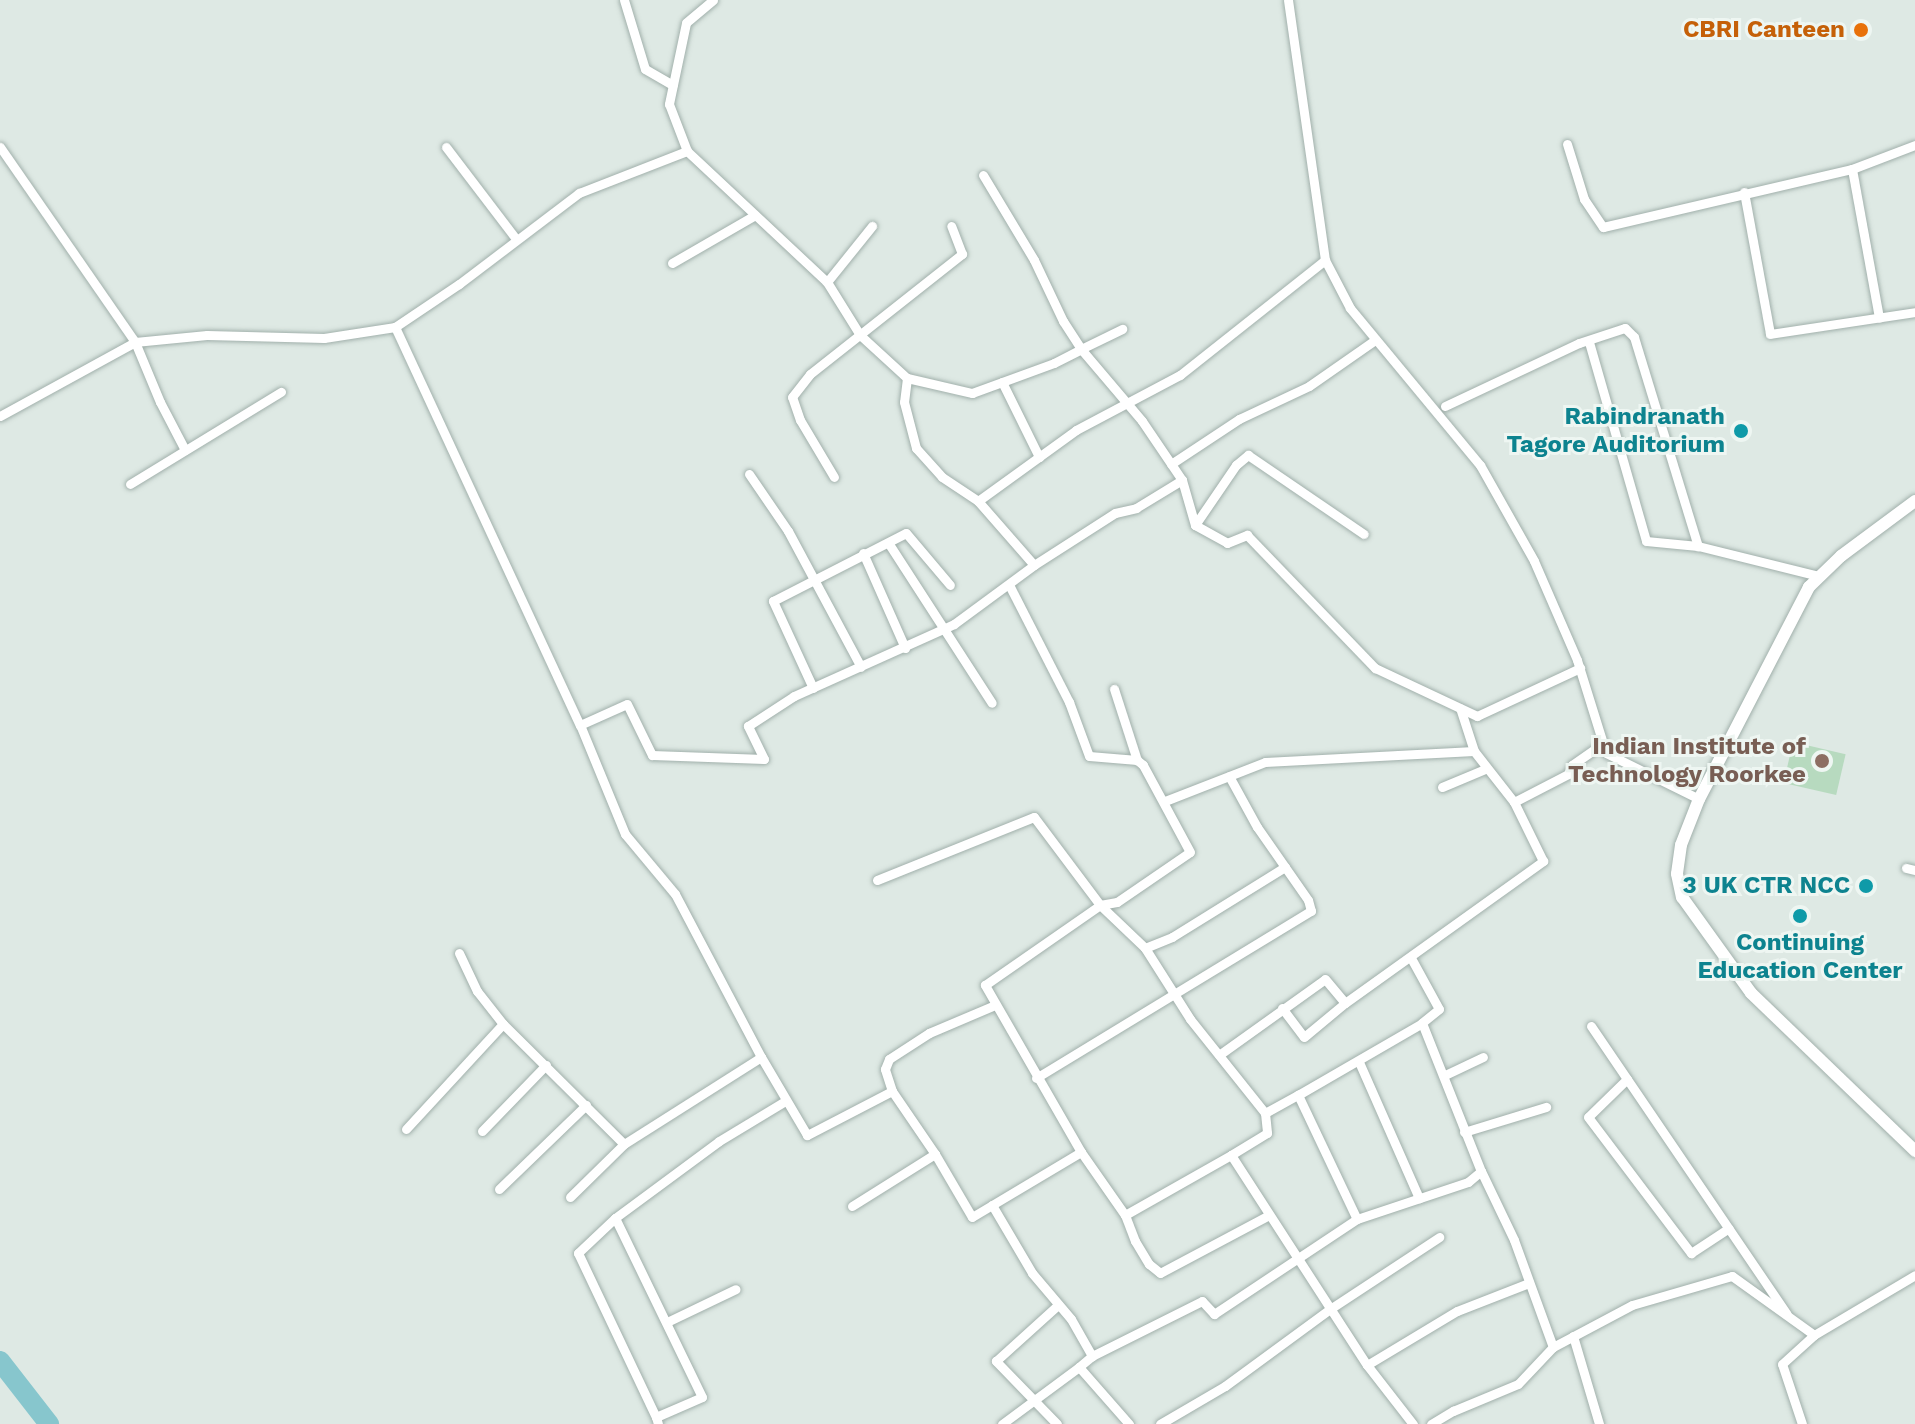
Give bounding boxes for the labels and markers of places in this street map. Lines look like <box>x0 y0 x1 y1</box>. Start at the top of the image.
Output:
place label: CBRI Canteen <box>1683 16 1845 44</box>
marker: CBRI Canteen <box>1852 21 1870 39</box>
place label: Rabindranath Tagore Auditorium <box>1506 403 1725 459</box>
marker: Rabindranath Tagore Auditorium <box>1732 422 1750 440</box>
place label: Indian Institute of Technology Roorkee <box>1567 733 1806 789</box>
marker: Indian Institute of Technology Roorkee <box>1813 752 1831 770</box>
place label: 3 UK CTR NCC <box>1682 872 1850 900</box>
marker: 3 UK CTR NCC <box>1857 877 1875 895</box>
marker: Continuing Education Center <box>1791 907 1809 925</box>
place label: Continuing Education Center <box>1697 929 1903 985</box>

